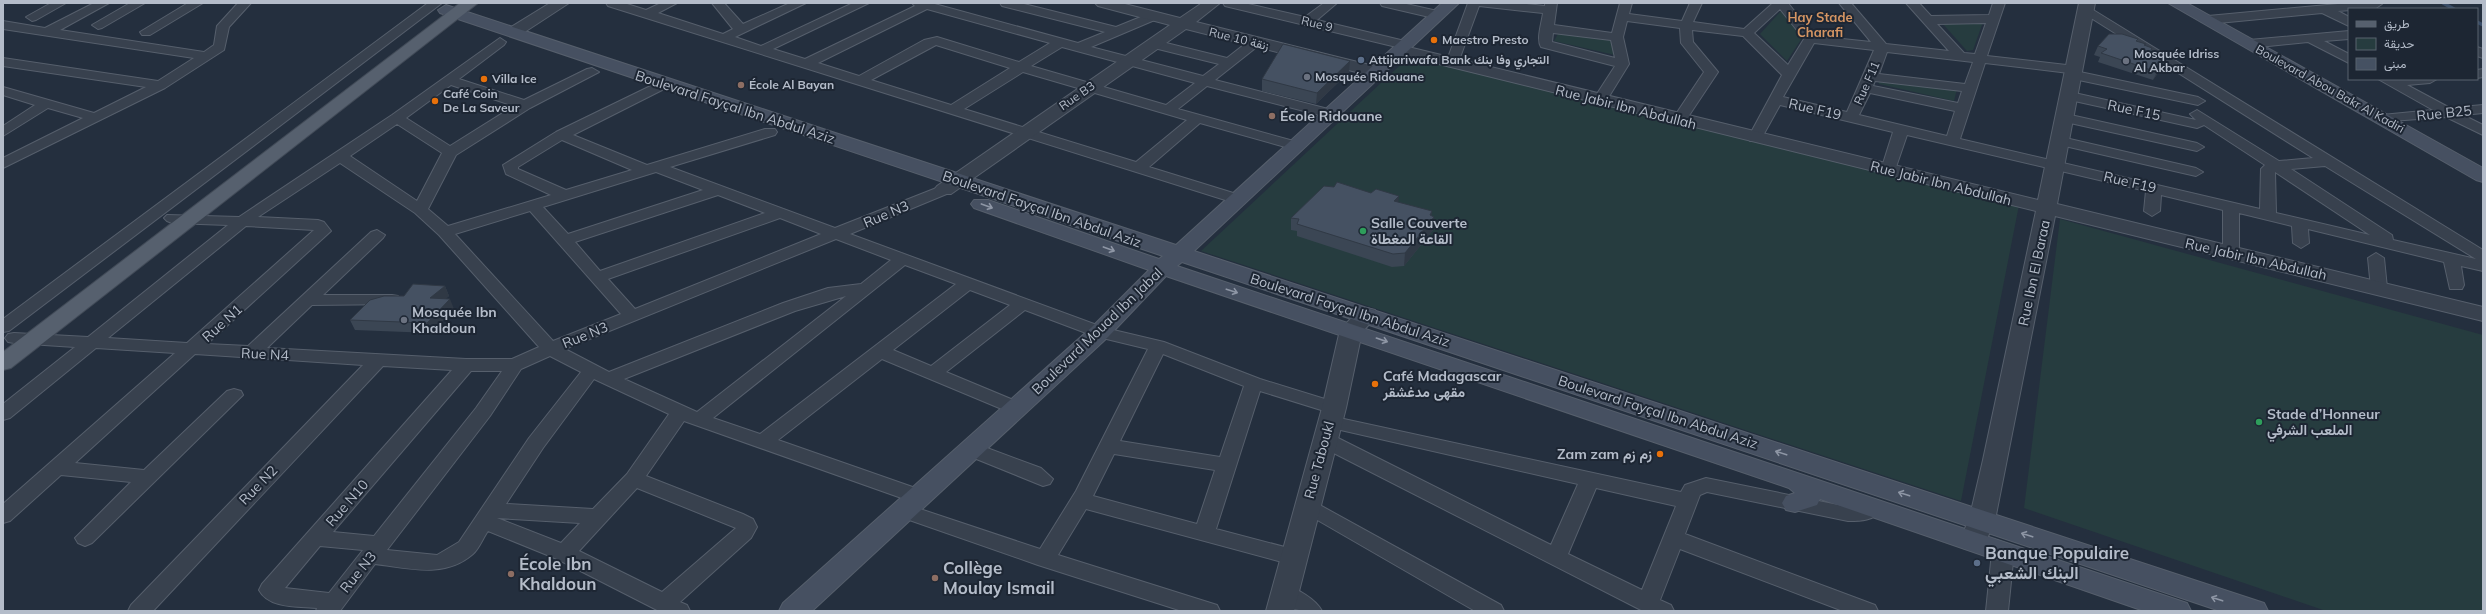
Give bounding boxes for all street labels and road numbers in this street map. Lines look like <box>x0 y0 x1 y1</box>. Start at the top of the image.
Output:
street label: Rue 9 <box>1300 12 1335 35</box>
street label: Rue 10 زنقة <box>1207 24 1271 54</box>
street label: Boulevard Abou Bakr Al Kadiri <box>2253 41 2408 136</box>
street label: Rue F11 <box>1850 59 1883 107</box>
street label: Boulevard Fayçal Ibn Abdul Aziz <box>633 66 837 148</box>
street label: Rue B3 <box>1056 78 1098 113</box>
street label: Rue Jabir Ibn Abdullah <box>1554 81 1698 133</box>
street label: Rue F19 <box>1787 94 1843 124</box>
street label: Rue F15 <box>2106 96 2162 124</box>
street label: Rue B25 <box>2416 101 2472 125</box>
street label: Rue Jabir Ibn Abdullah <box>1869 157 2013 209</box>
street label: Boulevard Fayçal Ibn Abdul Aziz <box>940 166 1144 252</box>
street label: Rue F19 <box>2102 167 2158 197</box>
street label: Rue N3 <box>860 196 912 232</box>
street label: Rue Ibn El Baraa <box>2014 218 2054 328</box>
street label: Rue Jabir Ibn Abdullah <box>2183 234 2329 284</box>
street label: Boulevard Mouad Ibn Jabal <box>1028 264 1166 398</box>
street label: Boulevard Fayçal Ibn Abdul Aziz <box>1248 269 1452 351</box>
street label: Rue N1 <box>198 300 246 346</box>
street label: Rue N3 <box>559 318 611 352</box>
street label: Rue N4 <box>241 344 290 364</box>
street label: Boulevard Fayçal Ibn Abdul Aziz <box>1556 371 1760 453</box>
street label: Rue Taboukl <box>1300 419 1338 501</box>
street label: Rue N2 <box>235 462 281 508</box>
street label: Rue N10 <box>322 476 372 530</box>
street label: Rue N3 <box>336 548 380 596</box>

